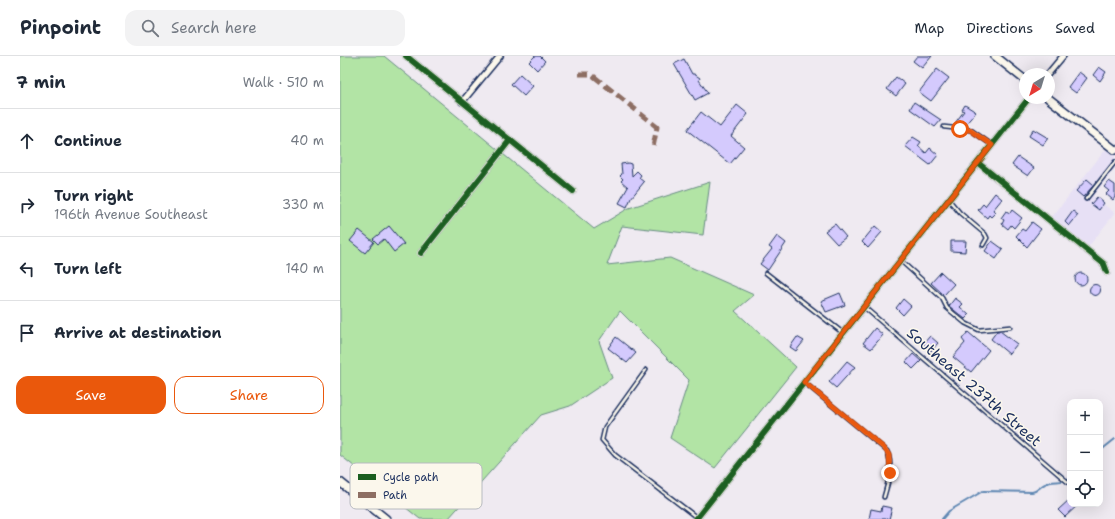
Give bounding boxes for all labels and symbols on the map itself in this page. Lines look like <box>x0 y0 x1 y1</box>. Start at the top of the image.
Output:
north arrow <box>1019 68 1055 104</box>
route start <box>951 120 969 138</box>
street label: Southeast 237th Street <box>903 323 1045 451</box>
legend <box>350 463 482 509</box>
route end <box>881 464 899 482</box>
text: Cycle path <box>383 470 439 485</box>
text: Path <box>383 488 407 503</box>

